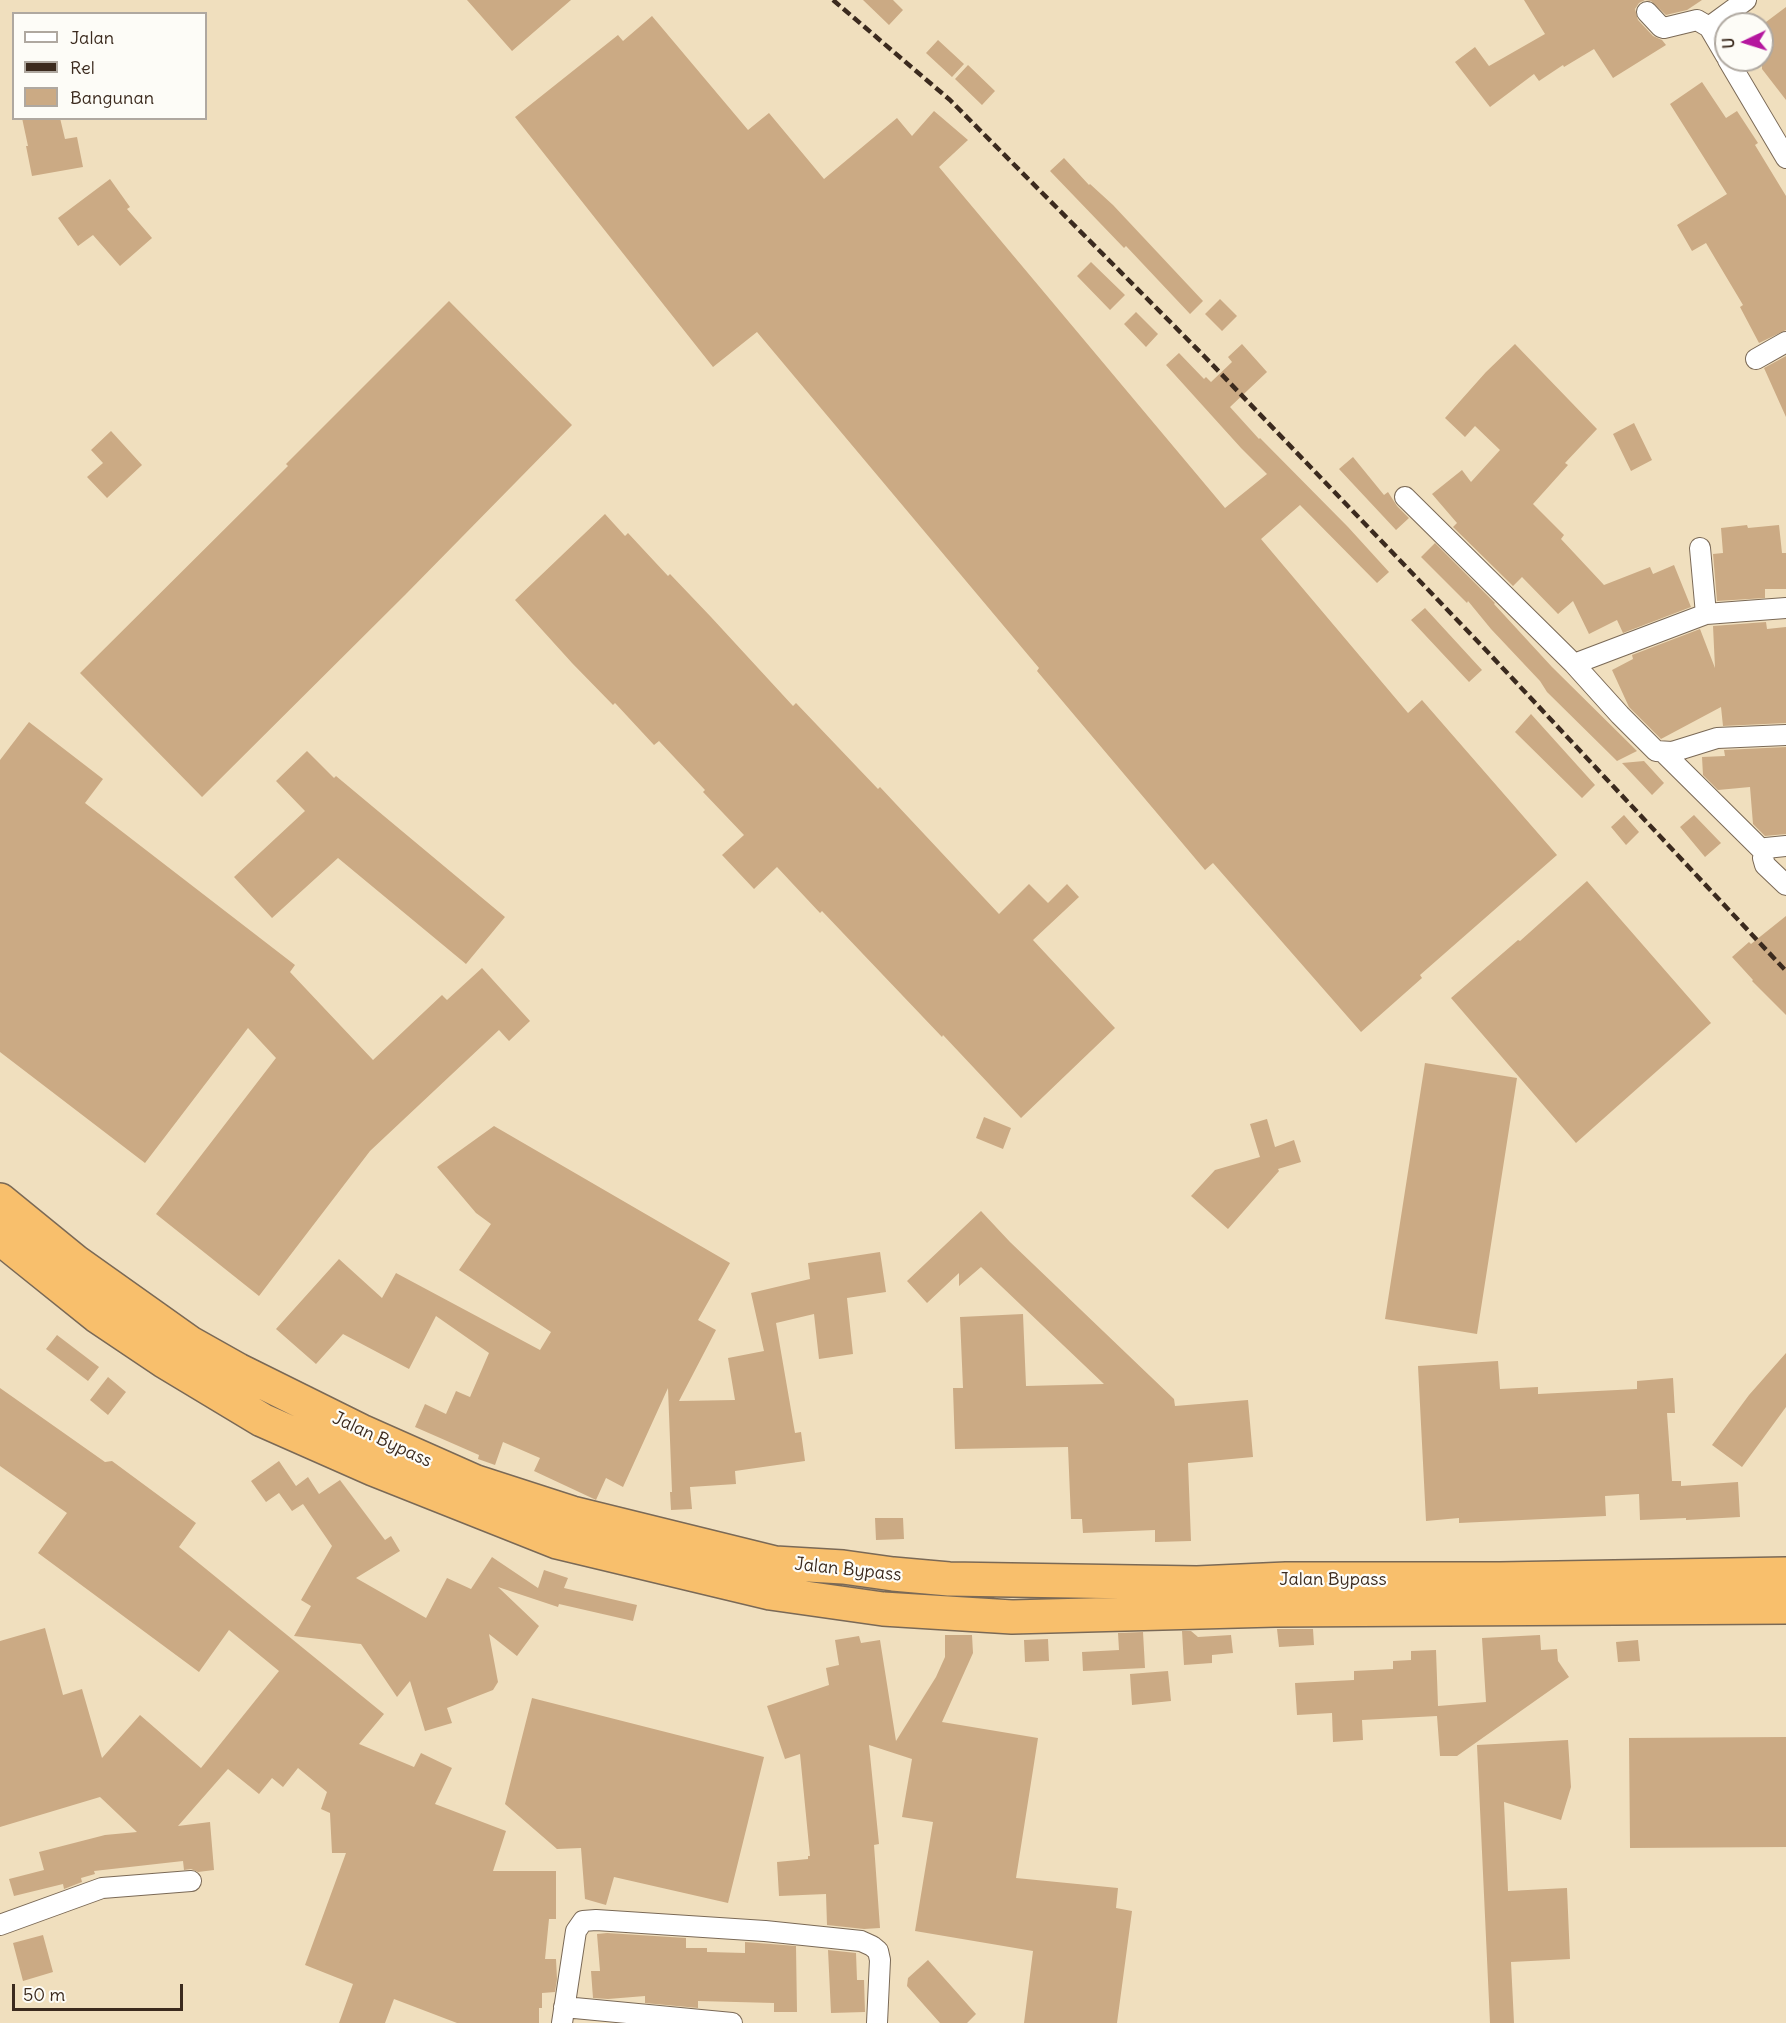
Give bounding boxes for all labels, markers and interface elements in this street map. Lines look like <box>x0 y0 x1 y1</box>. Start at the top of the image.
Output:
legend <box>12 12 207 120</box>
north arrow <box>1714 12 1774 72</box>
text: Jalan <box>70 26 114 49</box>
text: U <box>1718 37 1738 49</box>
text: Rel <box>70 56 95 79</box>
text: Bangunan <box>70 86 154 109</box>
street label: Jalan Bypass <box>329 1408 435 1472</box>
street label: Jalan Bypass <box>793 1554 903 1586</box>
street label: Jalan Bypass <box>1279 1569 1387 1591</box>
scale bar <box>15 1972 186 2010</box>
text: 50 m <box>23 1983 65 2006</box>

